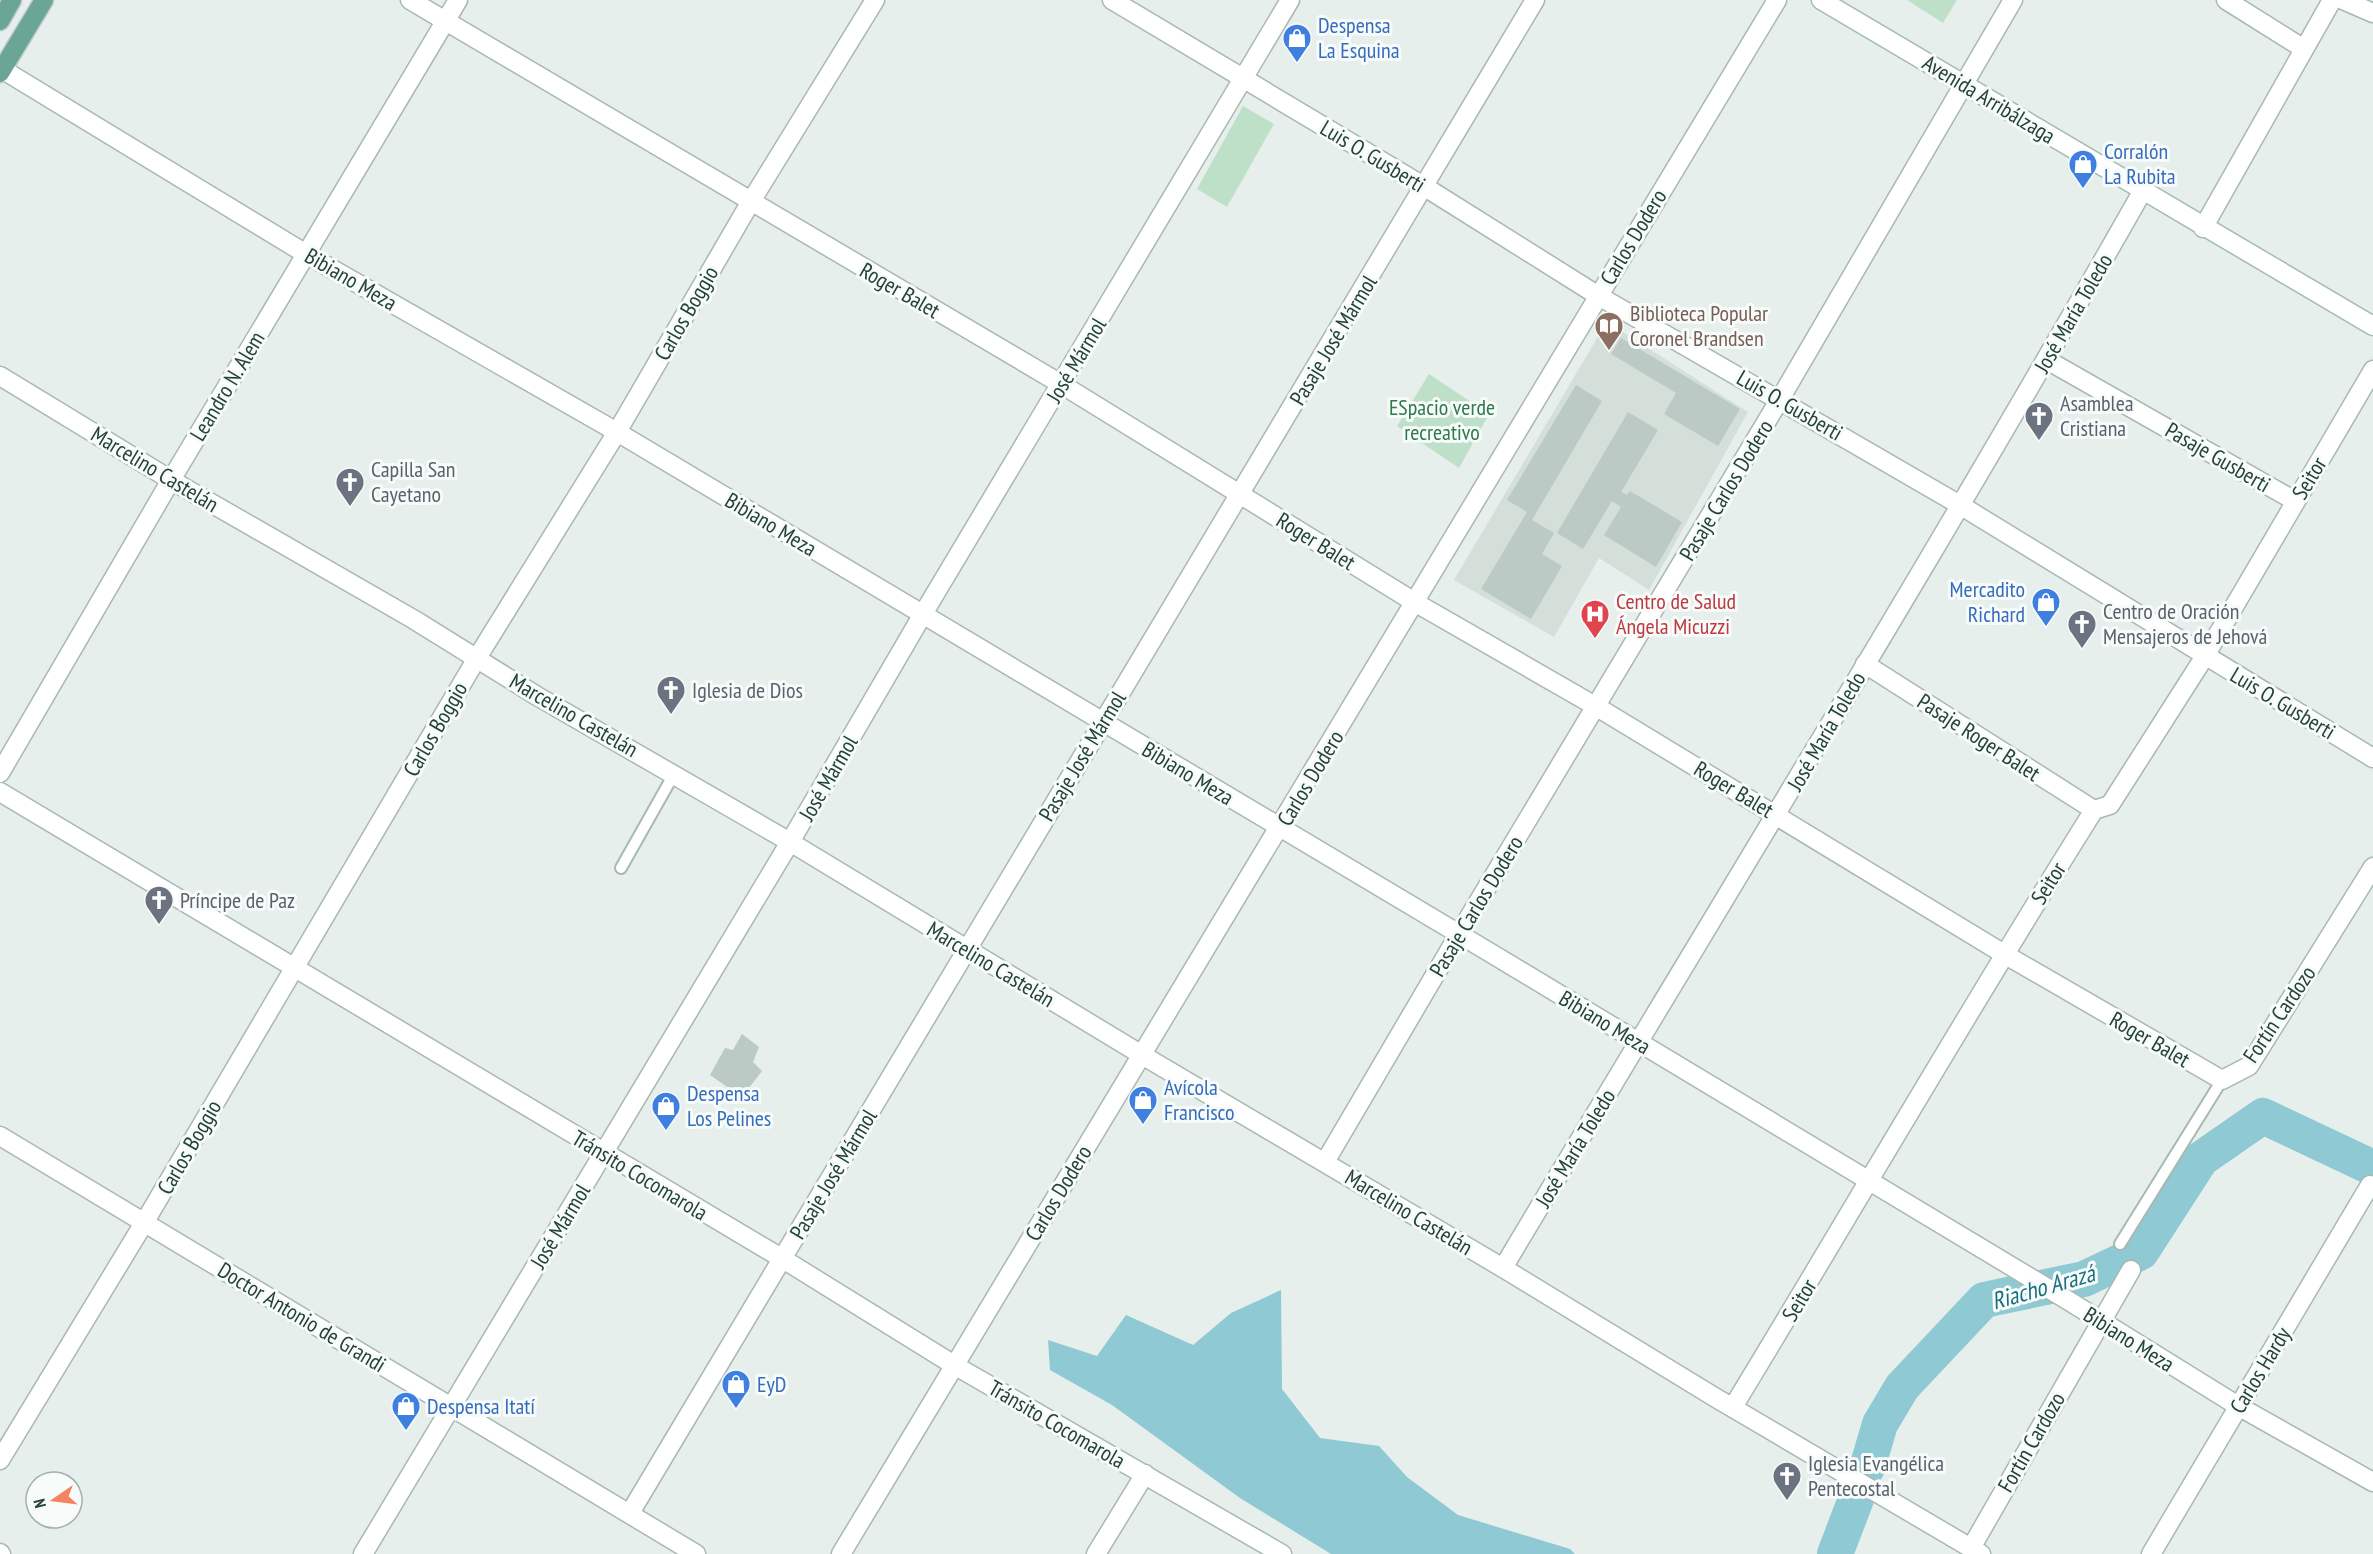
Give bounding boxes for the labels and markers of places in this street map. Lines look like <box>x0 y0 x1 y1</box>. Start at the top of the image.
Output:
place label: Despensa La Esquina <box>1318 11 1399 64</box>
shop icon: Despensa La Esquina <box>1281 22 1313 64</box>
place label: Corralón La Rubita <box>2104 137 2176 190</box>
shop icon: Corralón La Rubita <box>2067 148 2099 190</box>
place label: Biblioteca Popular Coronel Brandsen <box>1630 299 1768 352</box>
library icon: Biblioteca Popular Coronel Brandsen <box>1593 310 1625 352</box>
place label: Asamblea Cristiana <box>2060 389 2134 442</box>
church icon: Asamblea Cristiana <box>2023 400 2055 442</box>
place label: Capilla San Cayetano <box>371 455 456 508</box>
church icon: Capilla San Cayetano <box>334 466 366 508</box>
place label: Mercadito Richard <box>1950 575 2025 628</box>
shop icon: Mercadito Richard <box>2030 586 2062 628</box>
place label: Centro de Salud Ángela Micuzzi <box>1616 587 1736 640</box>
place label: Centro de Oración Mensajeros de Jehová <box>2103 597 2267 650</box>
hospital icon: Centro de Salud Ángela Micuzzi <box>1579 598 1611 640</box>
church icon: Centro de Oración Mensajeros de Jehová <box>2066 608 2098 650</box>
church icon: Iglesia de Dios <box>655 674 687 716</box>
place label: Iglesia de Dios <box>692 676 803 704</box>
church icon: Príncipe de Paz <box>143 884 175 926</box>
place label: Príncipe de Paz <box>180 886 295 914</box>
place label: Avícola Francisco <box>1164 1073 1235 1126</box>
place label: Despensa Los Pelines <box>687 1079 771 1132</box>
shop icon: Avícola Francisco <box>1127 1084 1159 1126</box>
shop icon: Despensa Los Pelines <box>650 1090 682 1132</box>
shop icon: EyD <box>720 1368 752 1410</box>
place label: EyD <box>757 1370 786 1398</box>
shop icon: Despensa Itatí <box>390 1390 422 1432</box>
place label: Despensa Itatí <box>427 1392 535 1420</box>
place label: Iglesia Evangélica Pentecostal <box>1808 1449 1944 1502</box>
church icon: Iglesia Evangélica Pentecostal <box>1771 1460 1803 1502</box>

